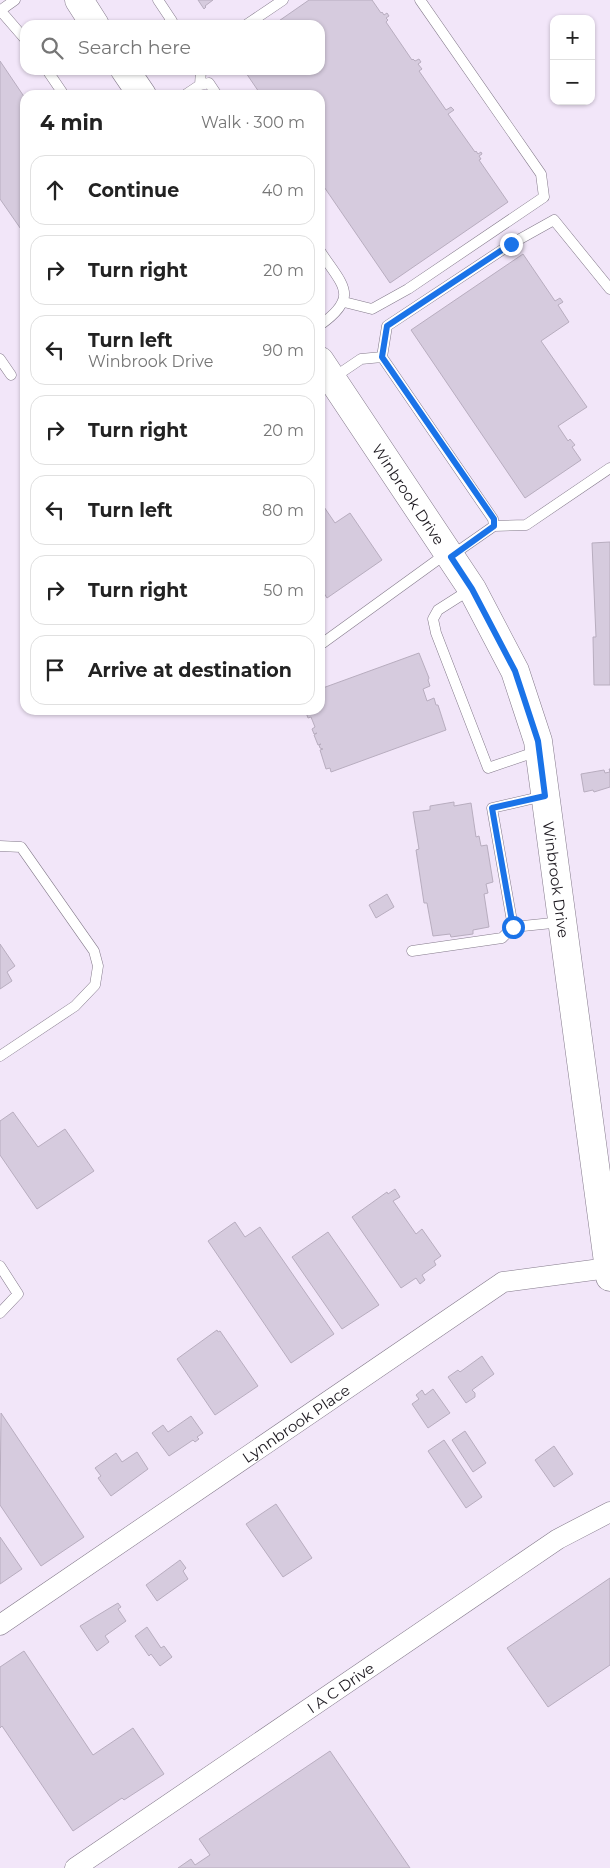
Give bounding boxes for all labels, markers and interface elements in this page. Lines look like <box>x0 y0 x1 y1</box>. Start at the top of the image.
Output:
map controls <box>550 15 595 105</box>
button: + <box>550 15 595 60</box>
search box <box>20 20 325 75</box>
icon: search <box>38 34 66 62</box>
text: Search here <box>78 36 191 59</box>
button: − <box>550 60 595 105</box>
text: 4 min <box>40 110 103 135</box>
text: Walk · 300 m <box>201 113 305 132</box>
icon: ahead <box>41 176 69 204</box>
text: Continue <box>88 179 179 202</box>
text: 40 m <box>262 181 304 200</box>
route end <box>500 233 523 256</box>
icon: right <box>41 256 69 284</box>
text: Turn right <box>88 259 188 282</box>
text: 20 m <box>263 261 304 280</box>
text: Turn left <box>88 329 173 352</box>
icon: left <box>41 336 69 364</box>
text: 90 m <box>262 341 304 360</box>
text: Winbrook Drive <box>88 352 213 371</box>
icon: right <box>41 416 69 444</box>
text: Turn right <box>88 419 188 442</box>
text: 20 m <box>263 421 304 440</box>
street label: Winbrook Drive <box>368 440 449 548</box>
icon: left <box>41 496 69 524</box>
text: Turn left <box>88 499 173 522</box>
text: 80 m <box>262 501 304 520</box>
icon: right <box>41 576 69 604</box>
text: Turn right <box>88 579 188 602</box>
text: 50 m <box>263 581 304 600</box>
icon: arrive <box>41 656 69 684</box>
text: Arrive at destination <box>88 659 292 682</box>
street label: Winbrook Drive <box>539 820 574 939</box>
route start <box>502 916 525 939</box>
street label: Lynnbrook Place <box>238 1380 353 1467</box>
street label: I A C Drive <box>303 1658 377 1717</box>

